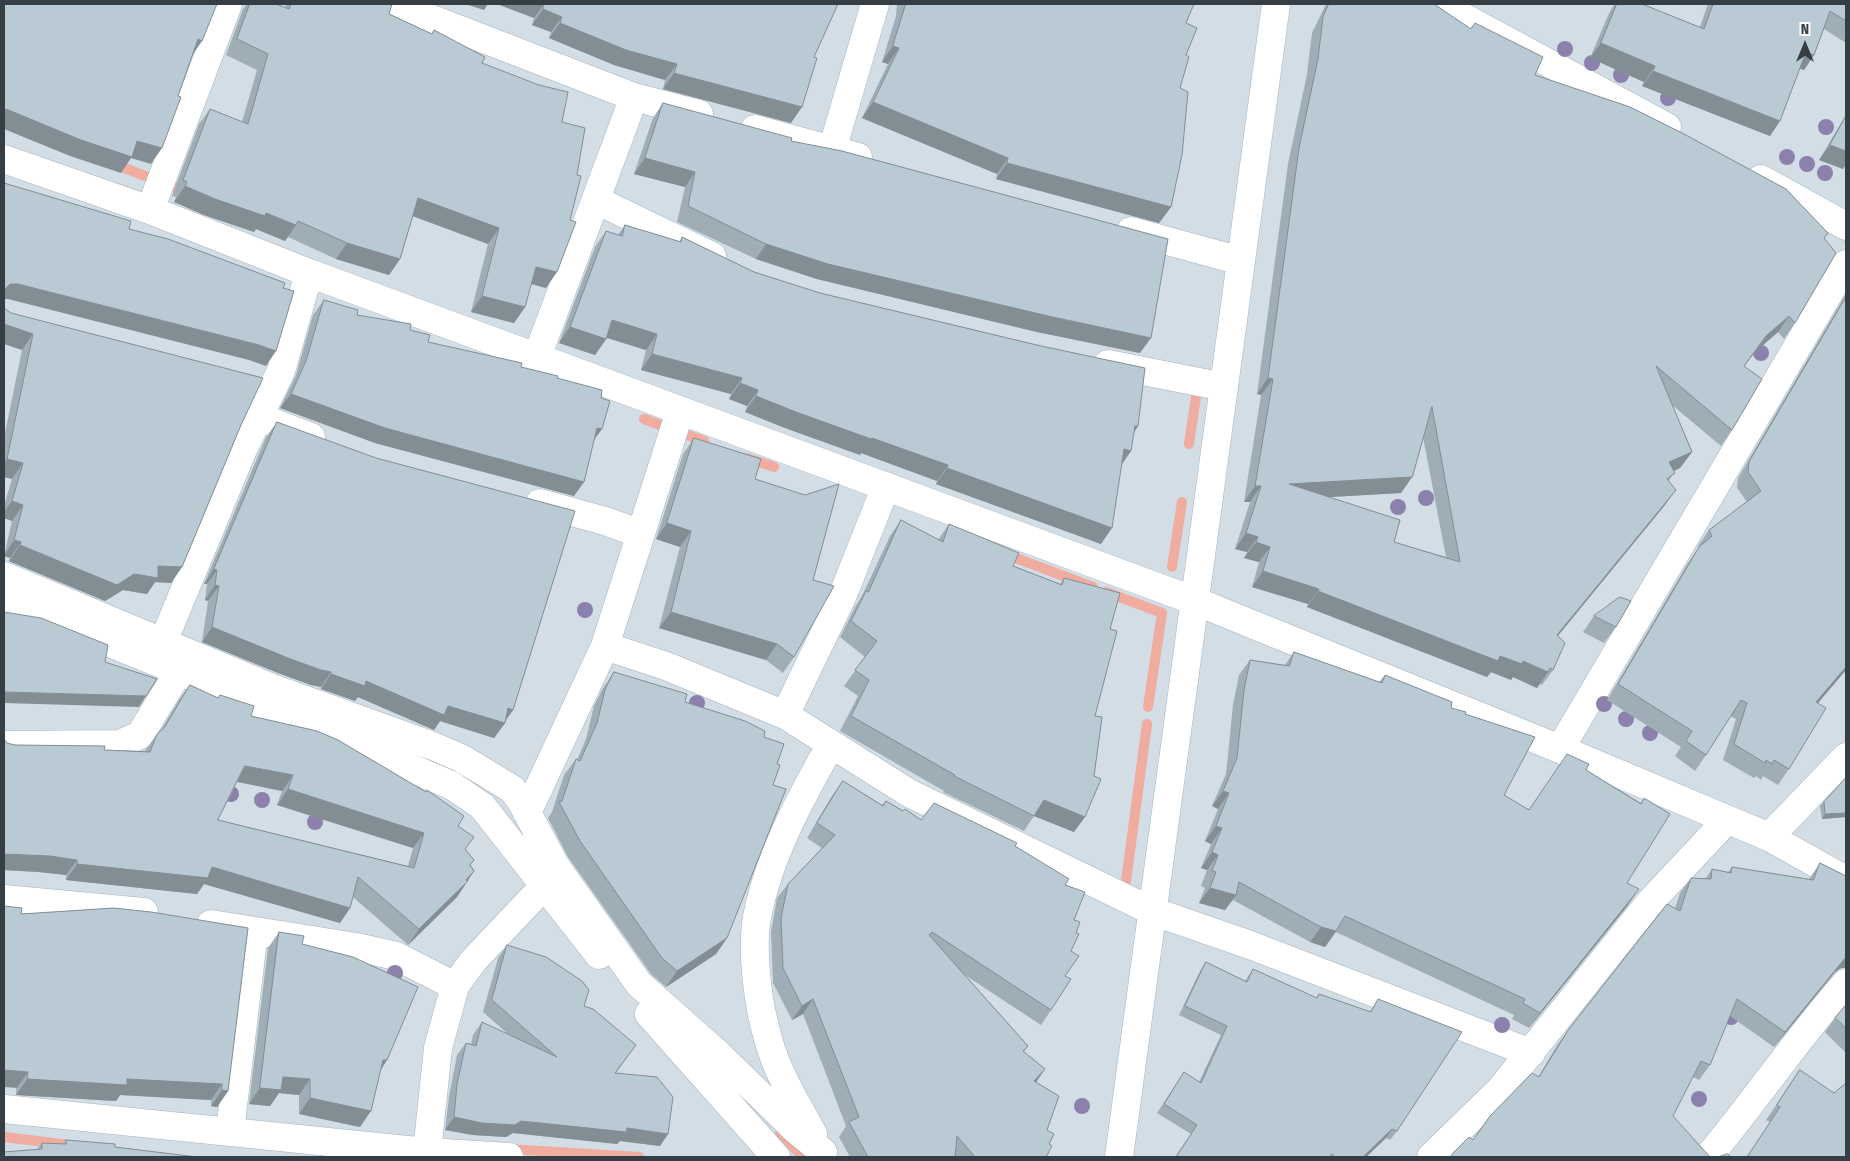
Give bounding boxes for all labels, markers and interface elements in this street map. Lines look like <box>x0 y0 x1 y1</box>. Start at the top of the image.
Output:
north arrow <box>1780 20 1830 70</box>
text: N <box>1801 21 1809 38</box>

